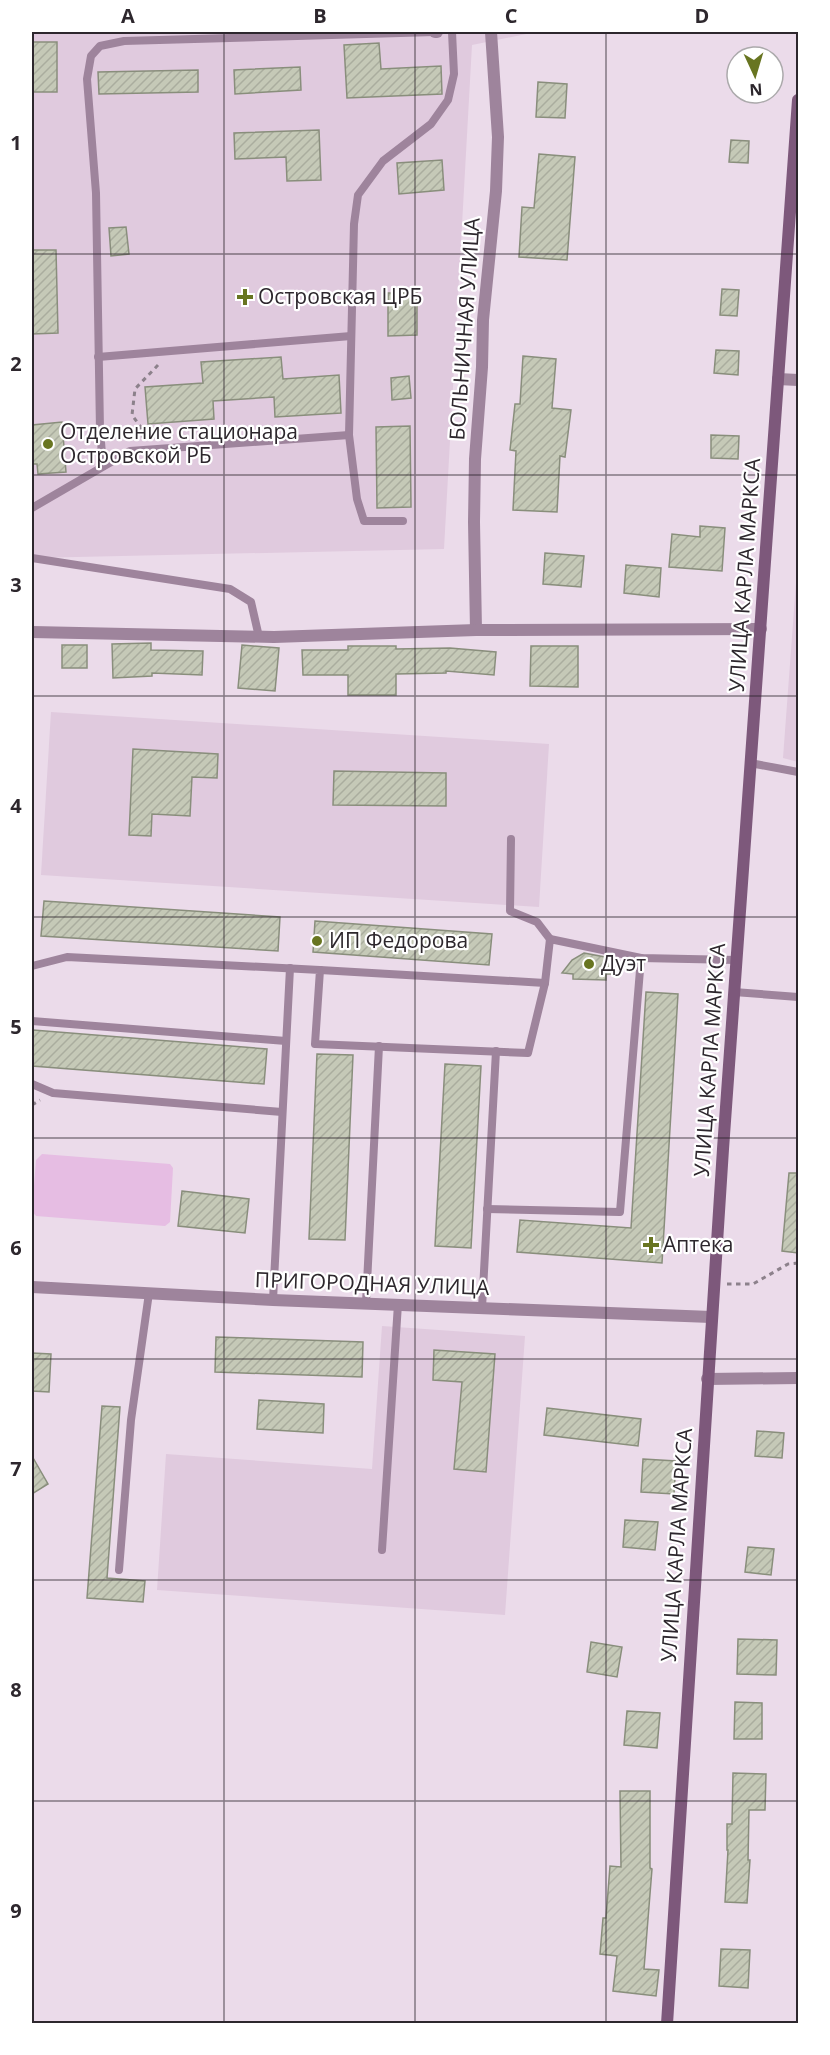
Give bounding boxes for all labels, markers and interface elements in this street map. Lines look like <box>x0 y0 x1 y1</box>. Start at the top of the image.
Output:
text: A <box>121 2 135 29</box>
text: B <box>313 2 327 29</box>
text: C <box>505 2 518 29</box>
text: D <box>695 2 709 29</box>
north arrow <box>725 45 785 105</box>
text: N <box>749 79 763 101</box>
text: 1 <box>10 129 22 156</box>
street label: БОЛЬНИЧНАЯ УЛИЦА <box>442 216 486 441</box>
place label: Островская ЦРБ <box>258 282 422 310</box>
marker: Островская ЦРБ <box>236 288 254 306</box>
text: 2 <box>10 350 22 377</box>
place label: Отделение стационара Островской РБ <box>60 417 298 469</box>
marker: Отделение стационара Островской РБ <box>41 437 55 451</box>
street label: УЛИЦА КАРЛА МАРКСА <box>722 456 766 693</box>
text: 3 <box>10 571 22 598</box>
text: 4 <box>10 792 22 819</box>
place label: ИП Федорова <box>329 926 468 954</box>
marker: ИП Федорова <box>310 934 324 948</box>
street label: УЛИЦА КАРЛА МАРКСА <box>687 941 731 1178</box>
place label: Дуэт <box>601 949 646 977</box>
marker: Дуэт <box>582 957 596 971</box>
text: 5 <box>10 1013 22 1040</box>
place label: Аптека <box>663 1230 734 1258</box>
text: 6 <box>10 1234 22 1261</box>
marker: Аптека <box>644 1238 658 1252</box>
street label: ПРИГОРОДНАЯ УЛИЦА <box>254 1265 490 1301</box>
street label: УЛИЦА КАРЛА МАРКСА <box>654 1426 698 1663</box>
text: 7 <box>10 1455 22 1482</box>
text: 8 <box>10 1676 22 1703</box>
text: 9 <box>10 1897 22 1924</box>

